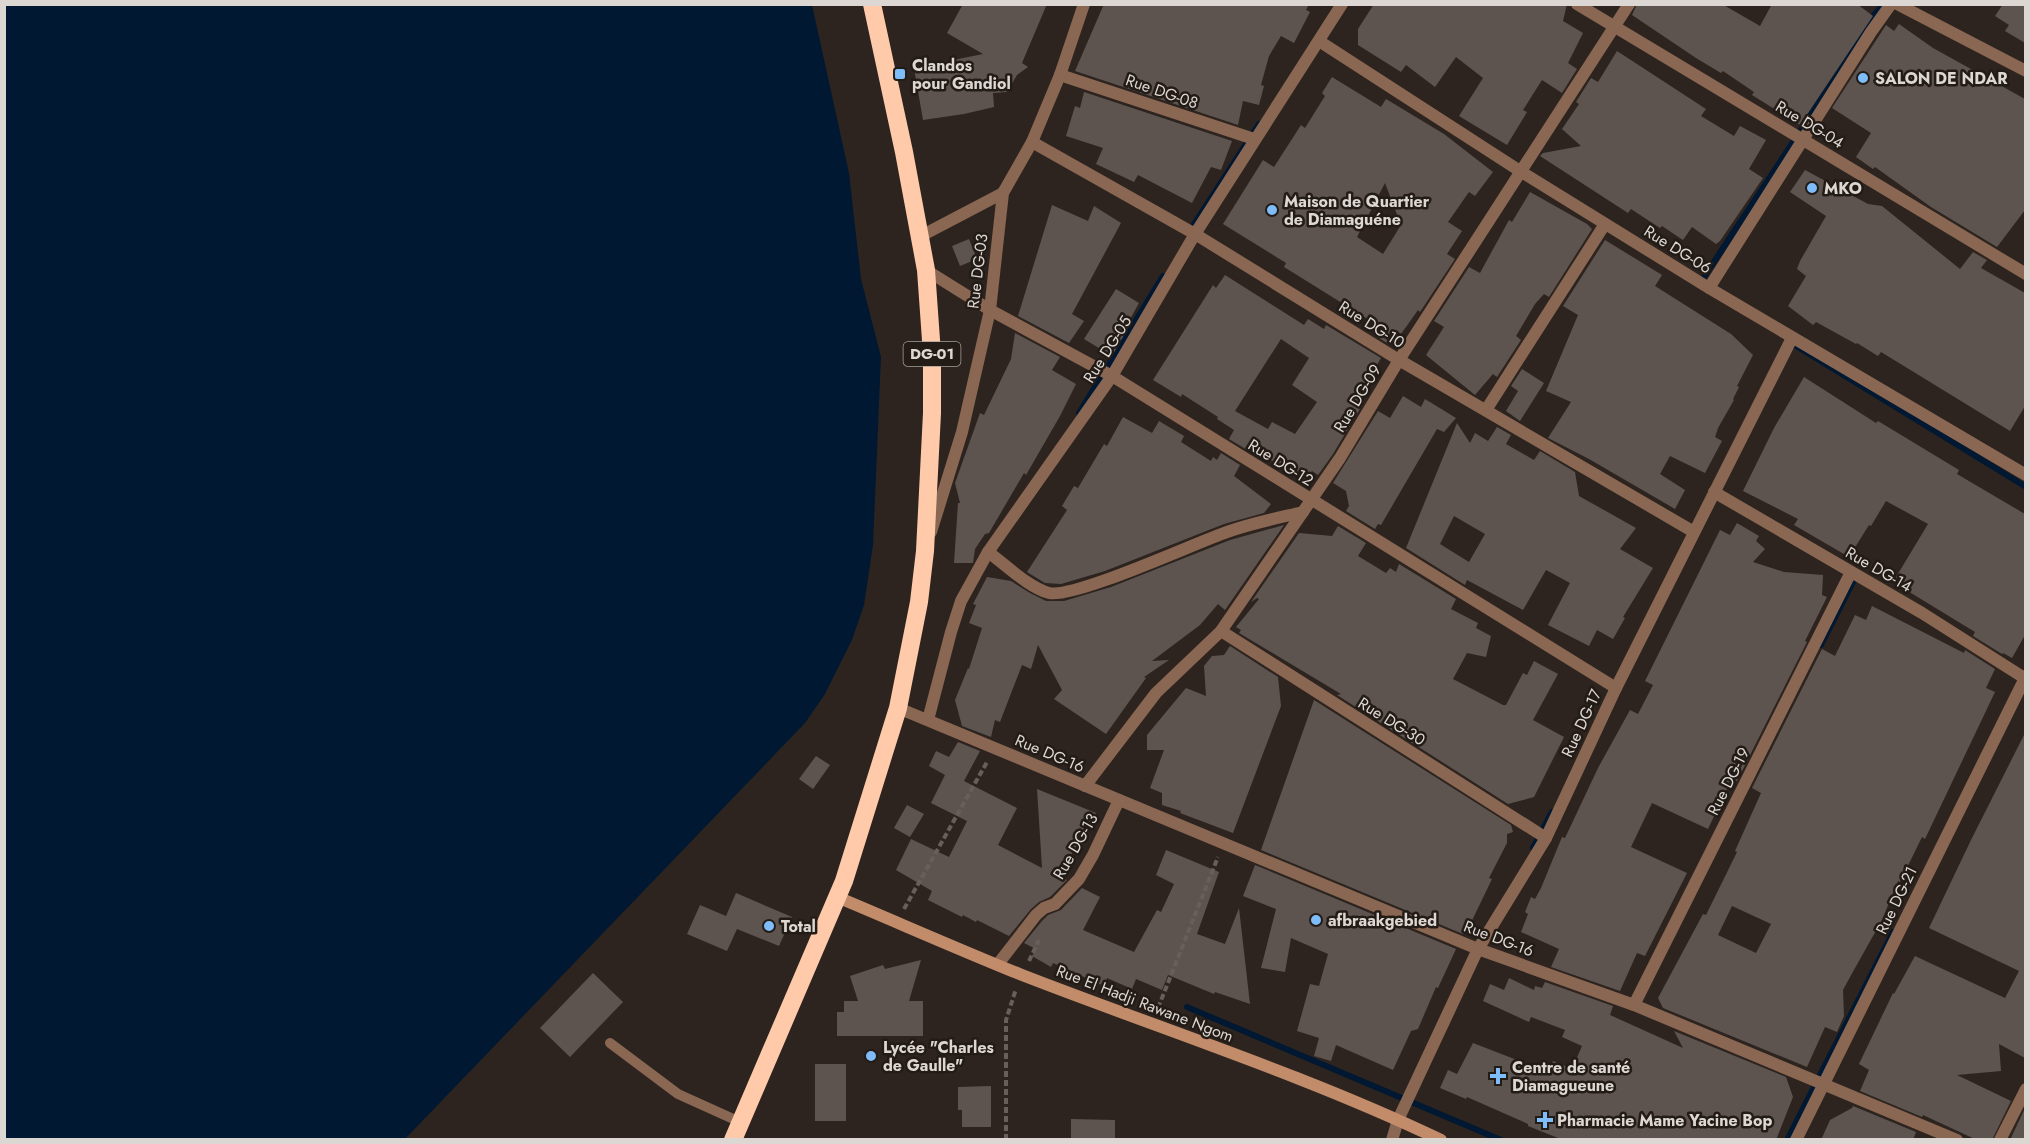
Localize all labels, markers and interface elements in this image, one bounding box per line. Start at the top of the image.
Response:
place label: Clandos pour Gandiol [912,54,1011,95]
marker: Clandos pour Gandiol [893,67,907,81]
place label: SALON DE NDAR [1875,67,2008,90]
street label: Rue DG-08 [1122,68,1201,115]
marker: SALON DE NDAR [1856,71,1870,85]
street label: Rue DG-04 [1771,95,1848,154]
place label: MKO [1824,177,1862,200]
marker: MKO [1805,181,1819,195]
place label: Maison de Quartier de Diamaguéne [1284,190,1430,231]
marker: Maison de Quartier de Diamaguéne [1265,203,1279,217]
street label: Rue DG-06 [1639,220,1716,279]
street label: Rue DG-03 [961,232,994,310]
street label: Rue DG-10 [1334,295,1409,354]
street label: Rue DG-05 [1078,311,1137,387]
road number: DG-01 [904,342,960,366]
street label: Rue DG-09 [1328,360,1387,437]
street label: Rue DG-12 [1244,433,1318,492]
street label: Rue DG-14 [1841,541,1916,598]
street label: Rue DG-17 [1556,685,1607,761]
street label: Rue DG-30 [1354,692,1430,751]
street label: Rue DG-16 [1011,729,1088,778]
street label: Rue DG-19 [1702,743,1755,819]
street label: Rue DG-13 [1047,809,1104,884]
street label: Rue DG-21 [1870,862,1923,938]
place label: afbraakgebied [1328,909,1437,932]
marker: afbraakgebied [1309,913,1323,927]
place label: Total [781,915,816,938]
street label: Rue DG-16 [1460,915,1537,962]
marker: Total [762,919,776,933]
street label: Rue El Hadji Rawane Ngom [1053,959,1237,1048]
place label: Lycée "Charles de Gaulle" [883,1036,994,1077]
marker: Lycée "Charles de Gaulle" [864,1049,878,1063]
place label: Centre de santé Diamagueune [1512,1056,1630,1097]
marker: Centre de santé Diamagueune [1489,1067,1507,1085]
place label: Pharmacie Mame Yacine Bop [1557,1109,1772,1132]
marker: Pharmacie Mame Yacine Bop [1538,1113,1552,1127]

